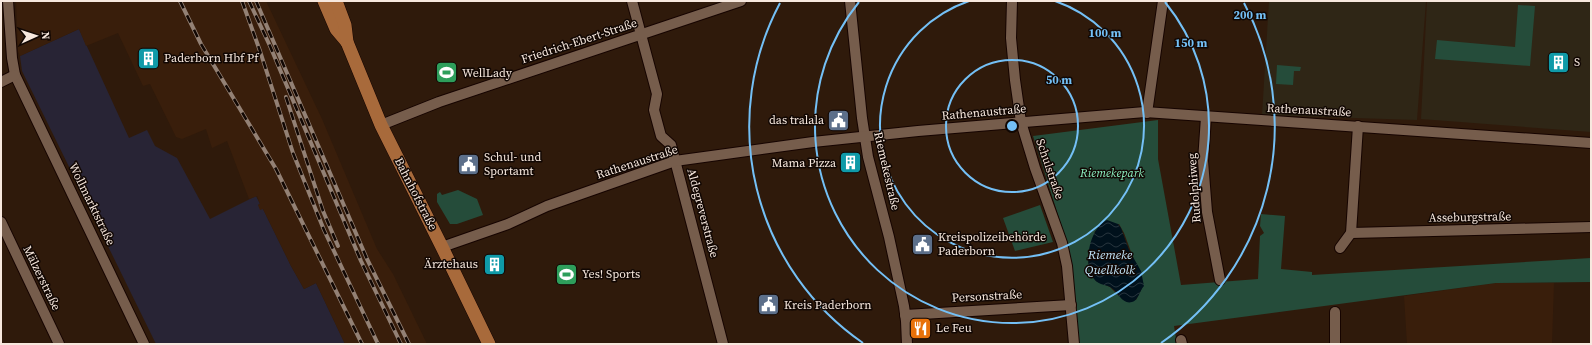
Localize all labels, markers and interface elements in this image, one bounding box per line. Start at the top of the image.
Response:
text: 200 m [1234,7,1267,23]
street label: Friedrich-Ebert-Straße [519,15,639,67]
north arrow [16,16,56,56]
text: 100 m [1089,25,1122,41]
text: N [38,31,53,40]
text: 150 m [1175,35,1208,51]
building icon: Paderborn Hbf Pf [136,45,162,71]
building icon: S [1545,49,1571,75]
place label: Paderborn Hbf Pf [164,50,260,66]
place label: S [1574,54,1580,70]
sports icon: WellLady [434,60,460,86]
place label: WellLady [462,65,513,81]
text: 50 m [1046,72,1072,88]
street label: Rathenaustraße [941,100,1027,124]
street label: Rathenaustraße [1266,100,1352,120]
public building icon: das tralala [826,107,852,133]
place label: das tralala [769,112,825,128]
centre of rings [1005,119,1019,133]
street label: Riemekestraße [870,130,904,212]
street label: Schulstraße [1032,137,1068,201]
street label: Rathenaustraße [594,141,680,183]
place label: Schul- und Sportamt [484,149,541,179]
building icon: Mama Pizza [838,150,864,176]
public building icon: Schul- und Sportamt [456,151,482,177]
street label: Rudolphiweg [1184,153,1204,223]
street label: Bahnhofstraße [391,155,441,233]
place label: Mama Pizza [772,155,837,171]
street label: Wollmarktstraße [65,160,119,248]
park label: Riemekepark [1079,165,1144,181]
street label: Aldegreverstraße [683,167,723,259]
street label: Asseburgstraße [1428,208,1512,226]
place label: Kreispolizeibehörde Paderborn [938,229,1046,259]
public building icon: Kreispolizeibehörde Paderborn [909,231,935,257]
street label: Mälzerstraße [19,243,65,313]
water label: Riemeke Quellkolk [1085,246,1136,278]
building icon: Ärztehaus [481,251,507,277]
place label: Ärztehaus [424,256,478,272]
sports icon: Yes! Sports [553,261,579,287]
place label: Yes! Sports [582,266,640,282]
street label: Personstraße [951,286,1023,306]
public building icon: Kreis Paderborn [755,292,781,318]
place label: Kreis Paderborn [784,297,872,313]
restaurant icon: Le Feu [907,315,933,341]
place label: Le Feu [936,320,972,336]

